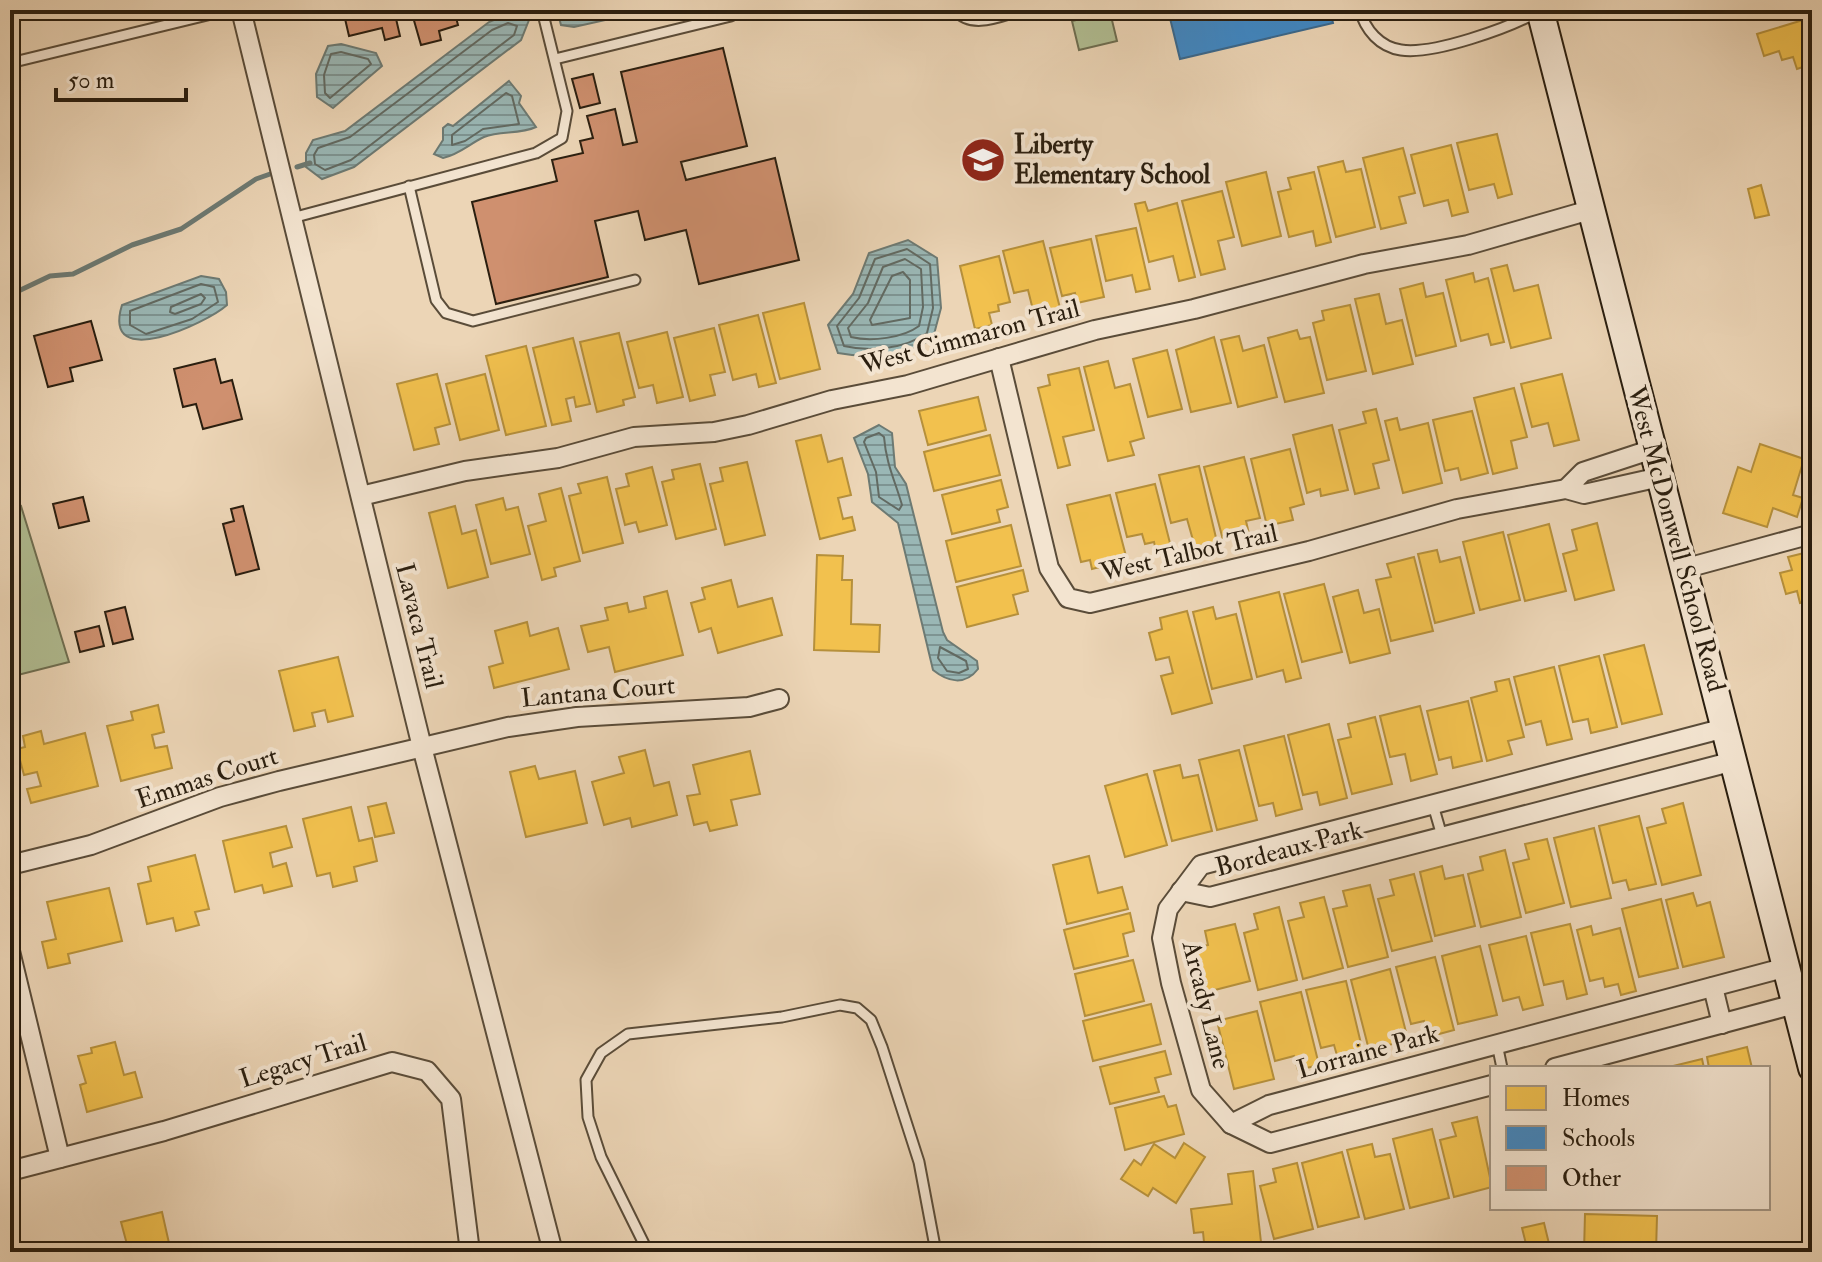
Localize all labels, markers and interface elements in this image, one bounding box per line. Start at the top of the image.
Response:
scale bar [56,52,186,102]
text: 50 m [68,65,115,96]
place label: Liberty Elementary School [1014,129,1211,192]
school or university icon: Liberty Elementary School [959,136,1007,184]
street label: West Cimmaron Trail [856,292,1084,382]
street label: West McDonwell School Road [1620,382,1732,696]
street label: West Talbot Trail [1096,517,1281,589]
street label: Lavaca Trail [388,560,450,692]
street label: Lantana Court [520,669,676,715]
street label: Emmas Court [132,740,282,816]
street label: Bordeaux Park [1212,814,1367,884]
street label: Arcady Lane [1174,937,1237,1072]
street label: Lorraine Park [1294,1018,1443,1086]
street label: Legacy Trail [236,1026,371,1095]
legend [1490,1066,1770,1210]
text: Homes [1562,1083,1630,1114]
text: Schools [1562,1123,1635,1154]
text: Other [1562,1163,1621,1194]

